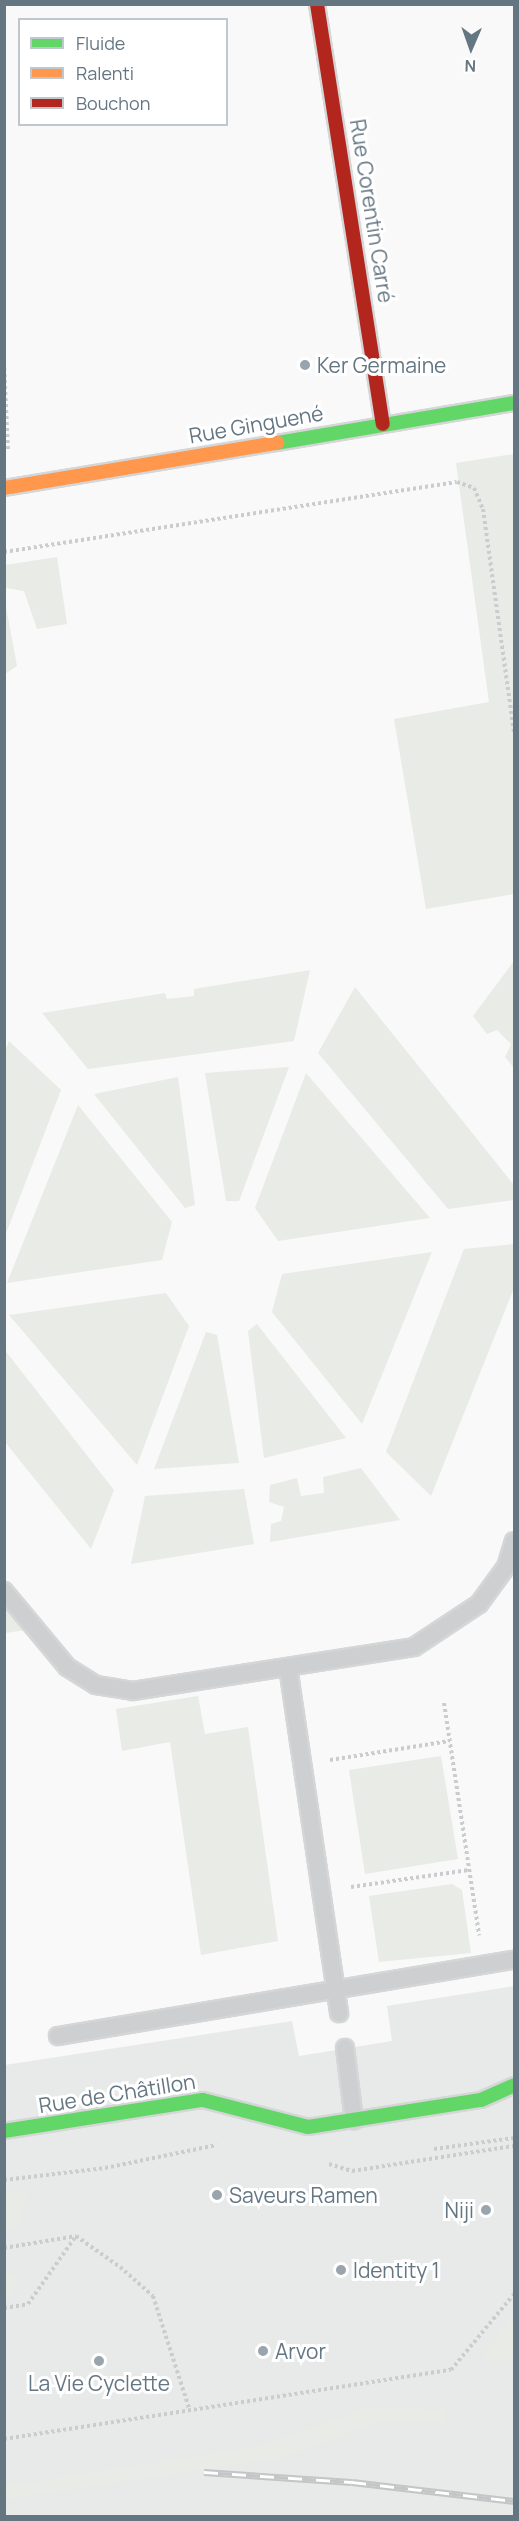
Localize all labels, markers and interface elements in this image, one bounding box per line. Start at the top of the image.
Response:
legend [18,18,228,126]
north arrow [441,18,501,78]
text: Fluide [76,31,125,55]
text: N [464,55,477,77]
text: Ralenti [76,61,134,85]
text: Bouchon [76,91,150,115]
street label: Rue Corentin Carré [345,117,399,305]
place label: Ker Germaine [317,352,446,378]
marker: Ker Germaine [298,358,312,372]
street label: Rue Ginguené [187,400,325,448]
street label: Rue de Châtillon [37,2068,197,2118]
place label: Saveurs Ramen [229,2182,378,2208]
marker: Saveurs Ramen [210,2188,224,2202]
place label: Niji [445,2197,474,2223]
marker: Niji [479,2203,493,2217]
place label: Identity 1 [353,2257,440,2283]
marker: Identity 1 [334,2263,348,2277]
place label: Arvor [275,2338,326,2364]
marker: Arvor [256,2344,270,2358]
marker: La Vie Cyclette [92,2354,106,2368]
place label: La Vie Cyclette [28,2370,170,2396]

